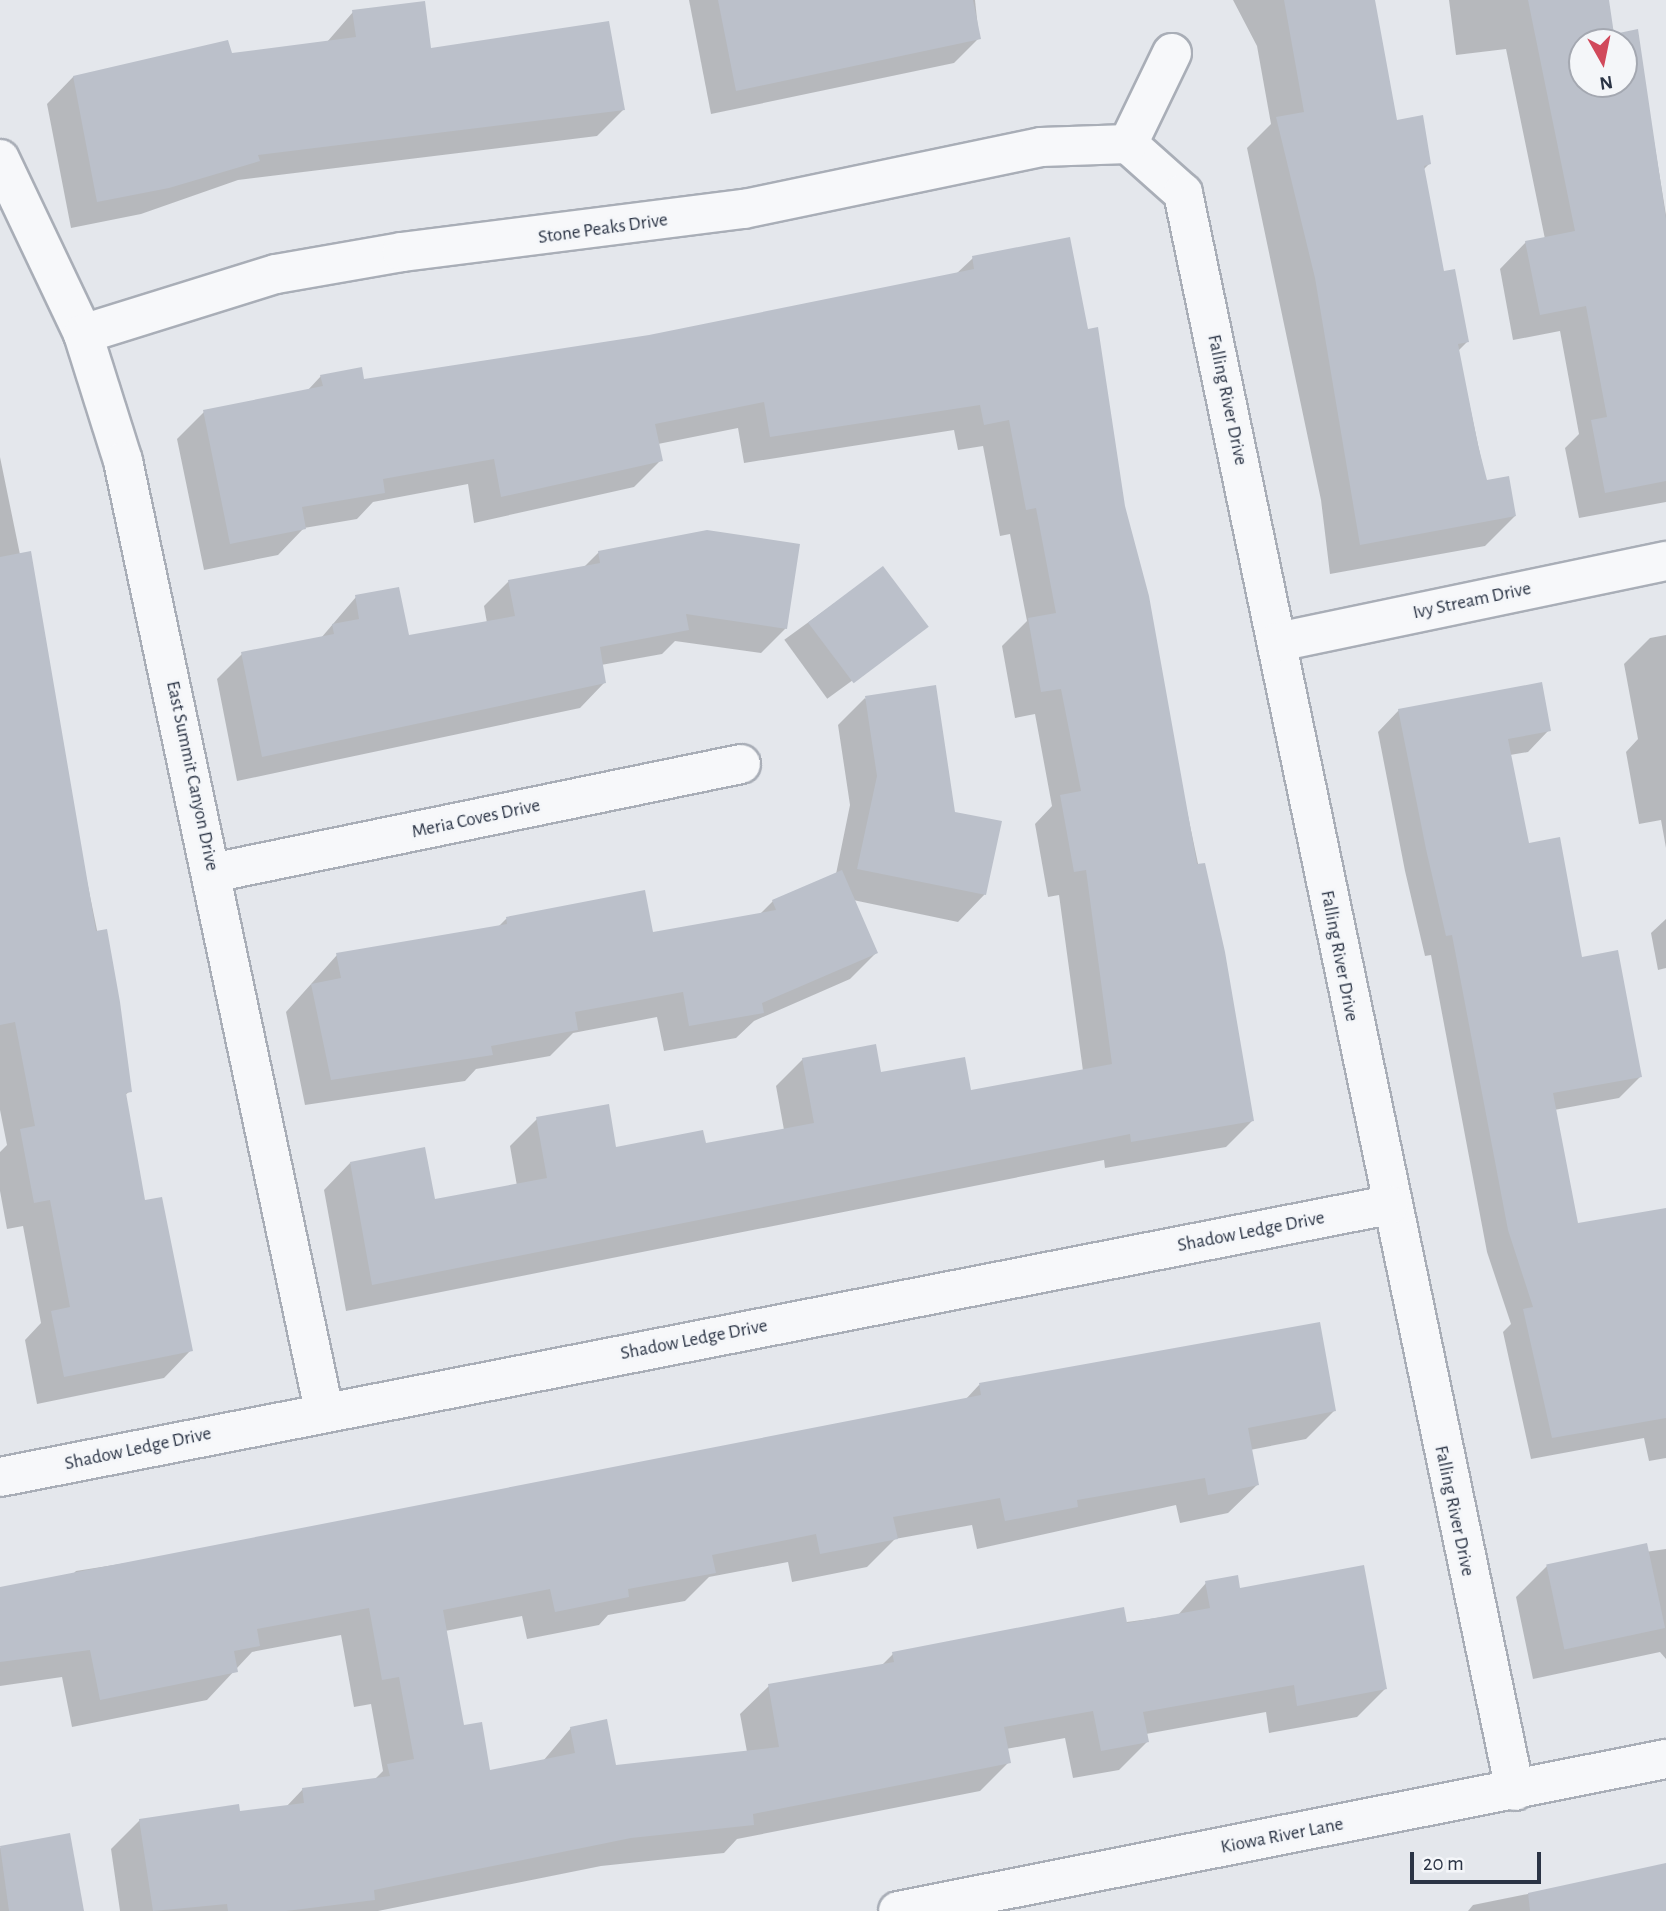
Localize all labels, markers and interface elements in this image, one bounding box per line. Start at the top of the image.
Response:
north arrow [1568,28,1638,98]
text: N [1598,72,1614,93]
street label: Stone Peaks Drive [537,209,669,249]
street label: Falling River Drive [1202,333,1252,467]
street label: Ivy Stream Drive [1411,577,1533,625]
street label: East Summit Canyon Drive [161,679,223,873]
street label: Meria Coves Drive [410,794,542,844]
street label: Falling River Drive [1315,888,1363,1024]
street label: Shadow Ledge Drive [1176,1207,1326,1257]
street label: Shadow Ledge Drive [619,1315,769,1365]
street label: Shadow Ledge Drive [63,1422,213,1476]
street label: Falling River Drive [1429,1444,1479,1578]
street label: Kiowa River Lane [1219,1813,1345,1859]
scale bar [1414,1838,1545,1882]
text: 20 m [1423,1853,1464,1874]

